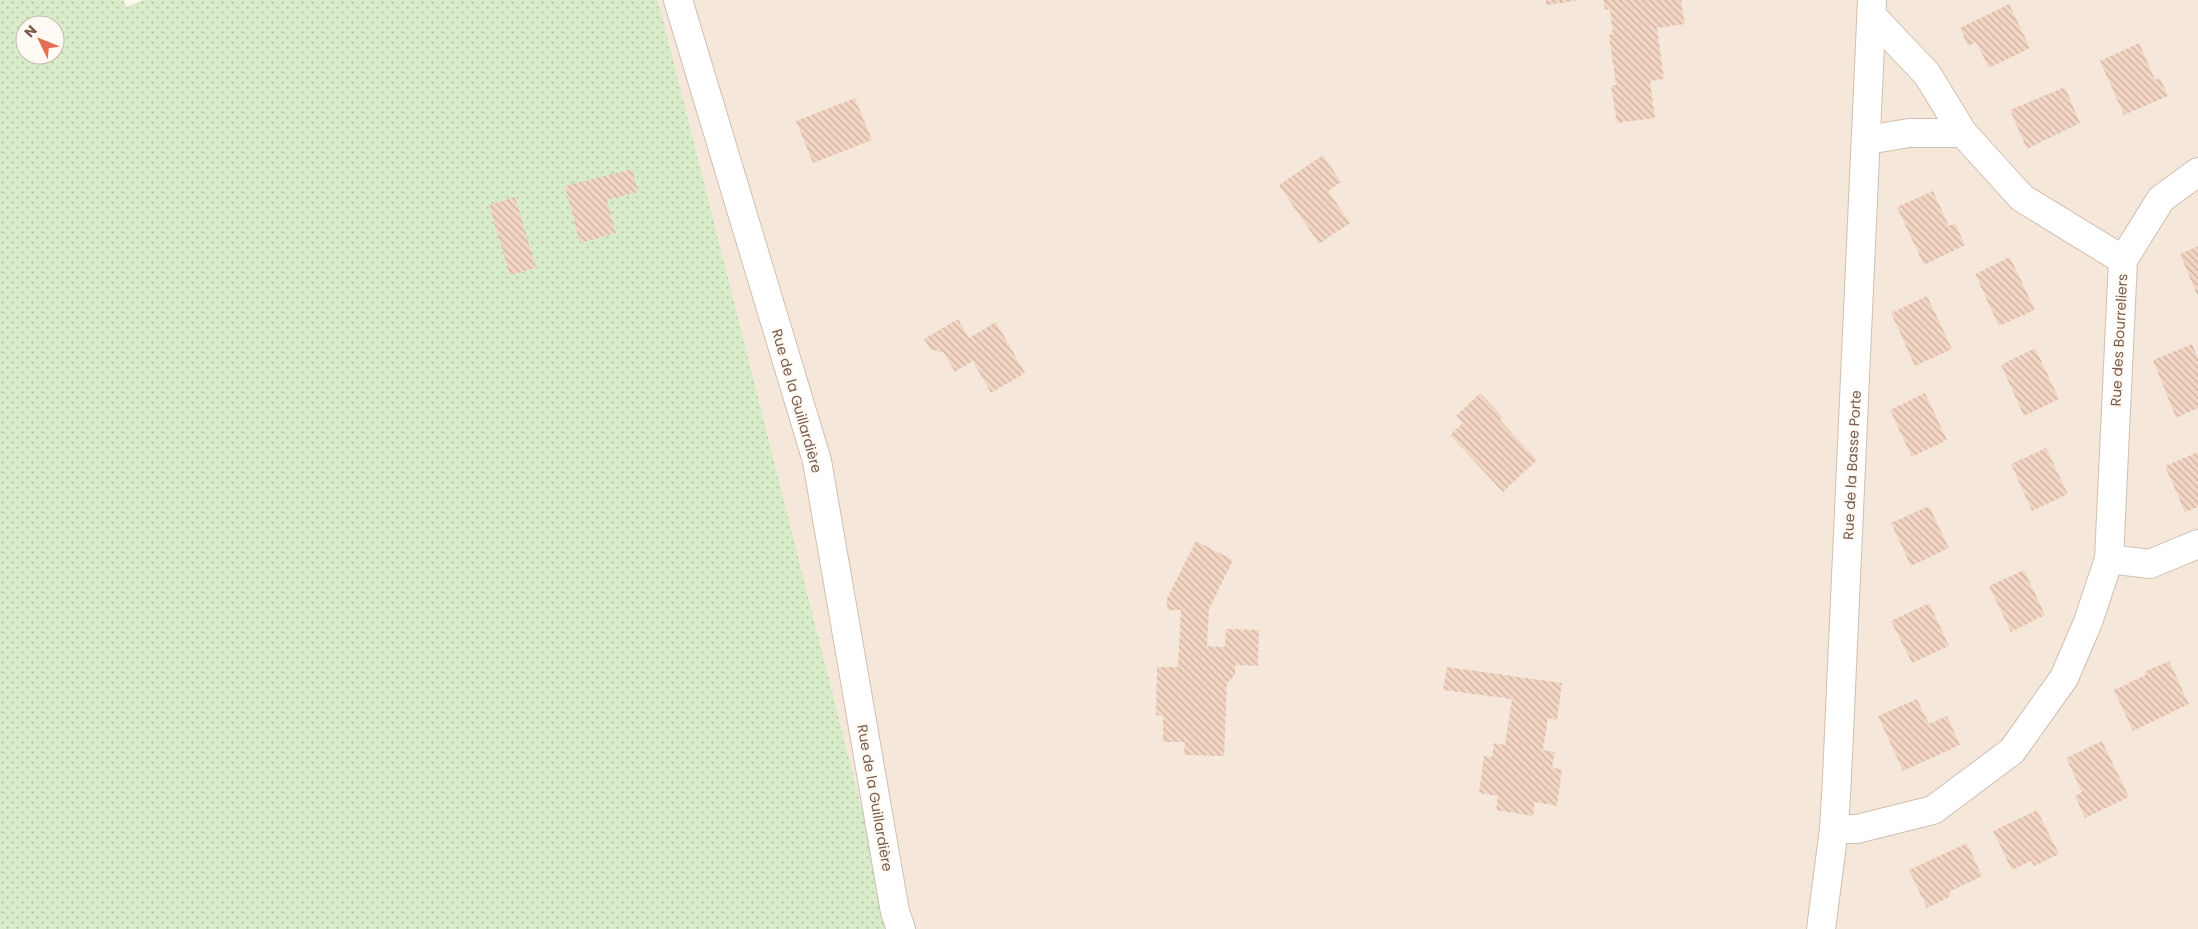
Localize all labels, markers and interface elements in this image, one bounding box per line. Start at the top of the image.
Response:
north arrow [15,15,65,65]
text: N [20,20,41,42]
street label: Rue des Bourreliers [2106,273,2132,407]
street label: Rue de la Guillardière [767,327,827,476]
street label: Rue de la Basse Porte [1838,389,1866,540]
street label: Rue de la Guillardière [852,723,898,873]

